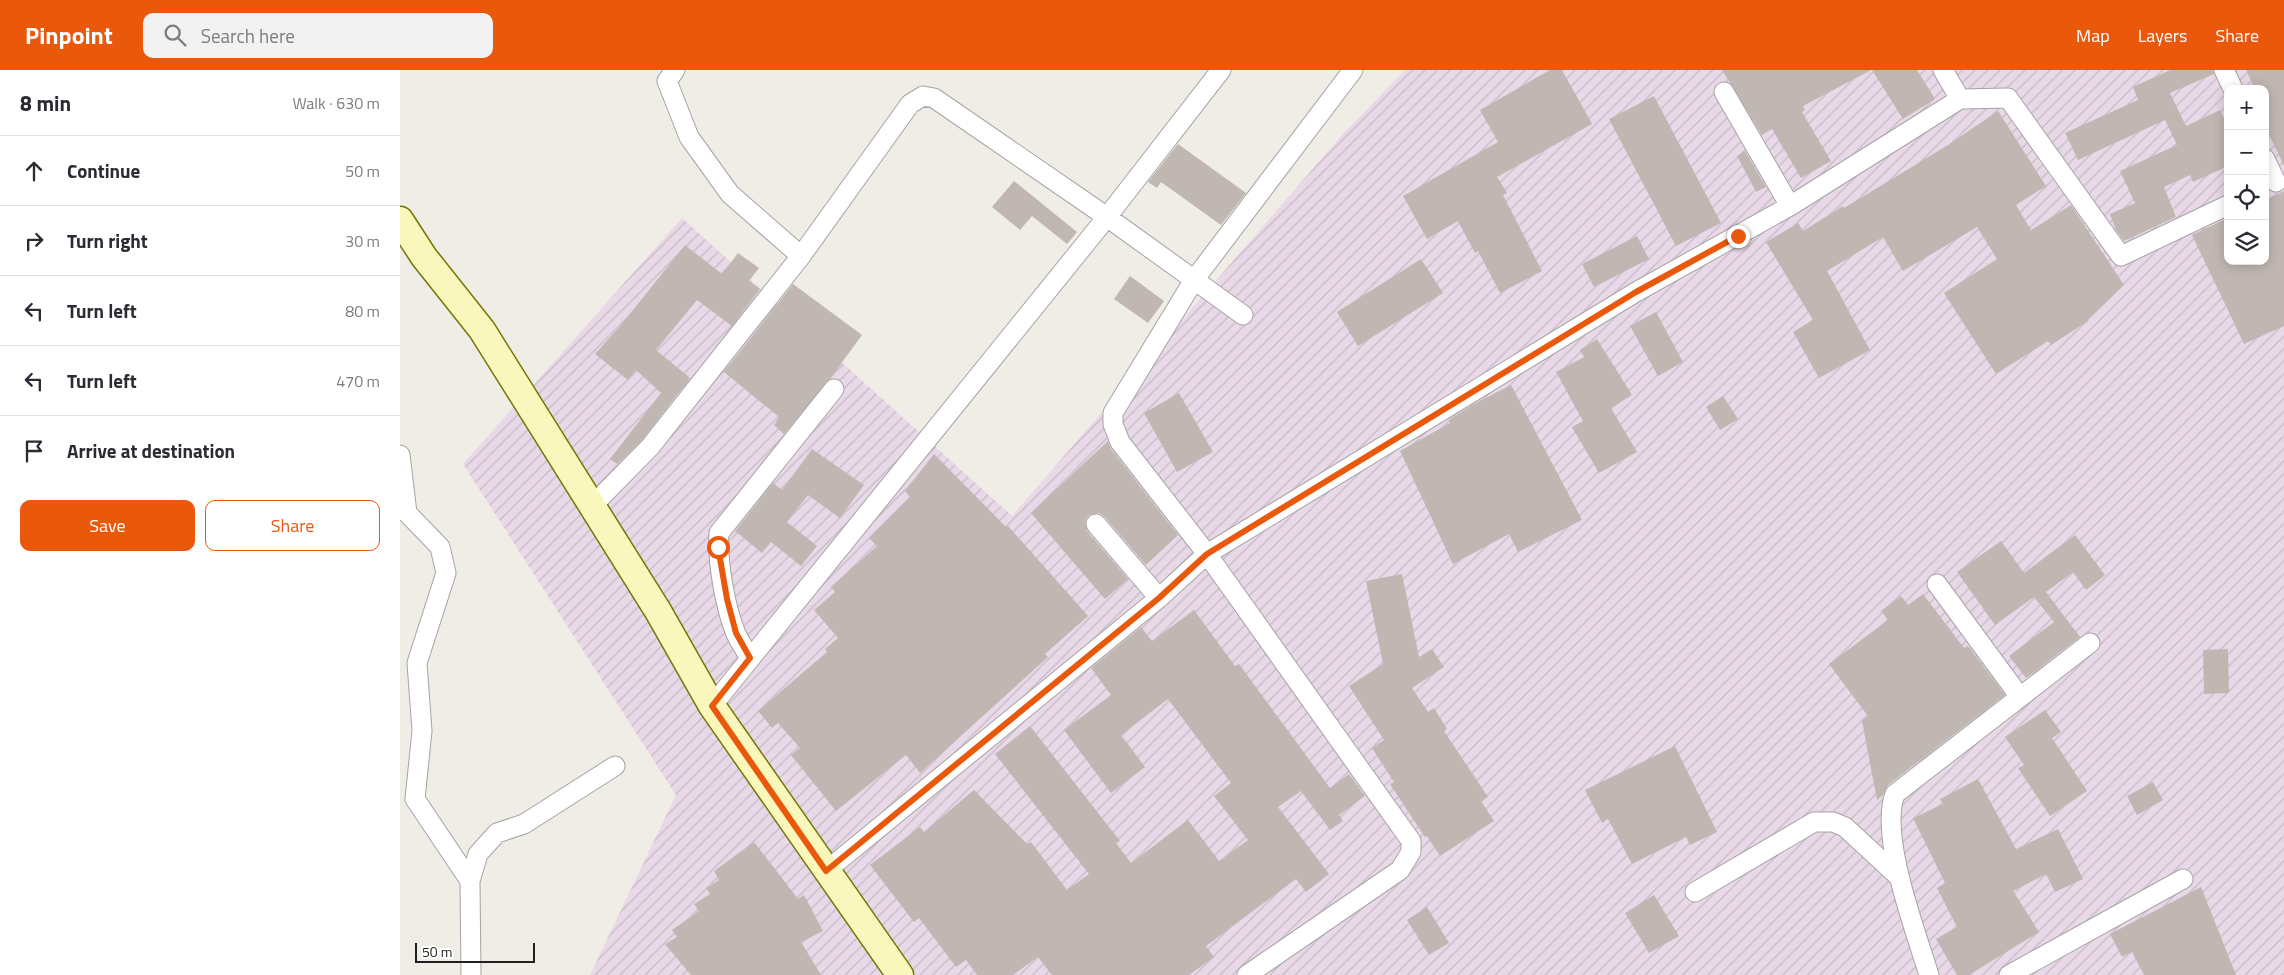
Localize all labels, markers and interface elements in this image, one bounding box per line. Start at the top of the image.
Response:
search box [143,13,493,58]
text: Pinpoint [25,17,113,53]
icon: search [161,21,189,49]
text: Search here [201,21,295,50]
text: Map [2076,22,2110,49]
text: Layers [2138,22,2187,49]
text: Share [2215,22,2259,49]
map controls [2224,85,2269,265]
button: + [2224,85,2269,130]
text: 8 min [20,87,71,119]
text: Walk · 630 m [292,91,380,115]
button: − [2224,130,2269,175]
text: Continue [67,156,140,185]
icon: ahead [20,157,48,185]
text: 50 m [345,159,380,183]
button: locate [2224,175,2269,220]
button: layers [2224,220,2269,265]
route end [1727,225,1750,248]
text: Turn right [67,226,148,255]
icon: right [20,227,48,255]
text: 30 m [345,229,380,253]
text: Turn left [67,296,137,325]
icon: left [20,297,48,325]
text: 80 m [345,299,380,323]
text: Turn left [67,366,137,395]
icon: left [20,367,48,395]
text: 470 m [336,369,380,393]
text: Arrive at destination [67,436,235,465]
icon: arrive [20,437,48,465]
button: Save [20,500,195,551]
button: Share [205,500,380,551]
route start [707,536,730,559]
scale bar [415,940,535,963]
text: 50 m [422,941,452,962]

